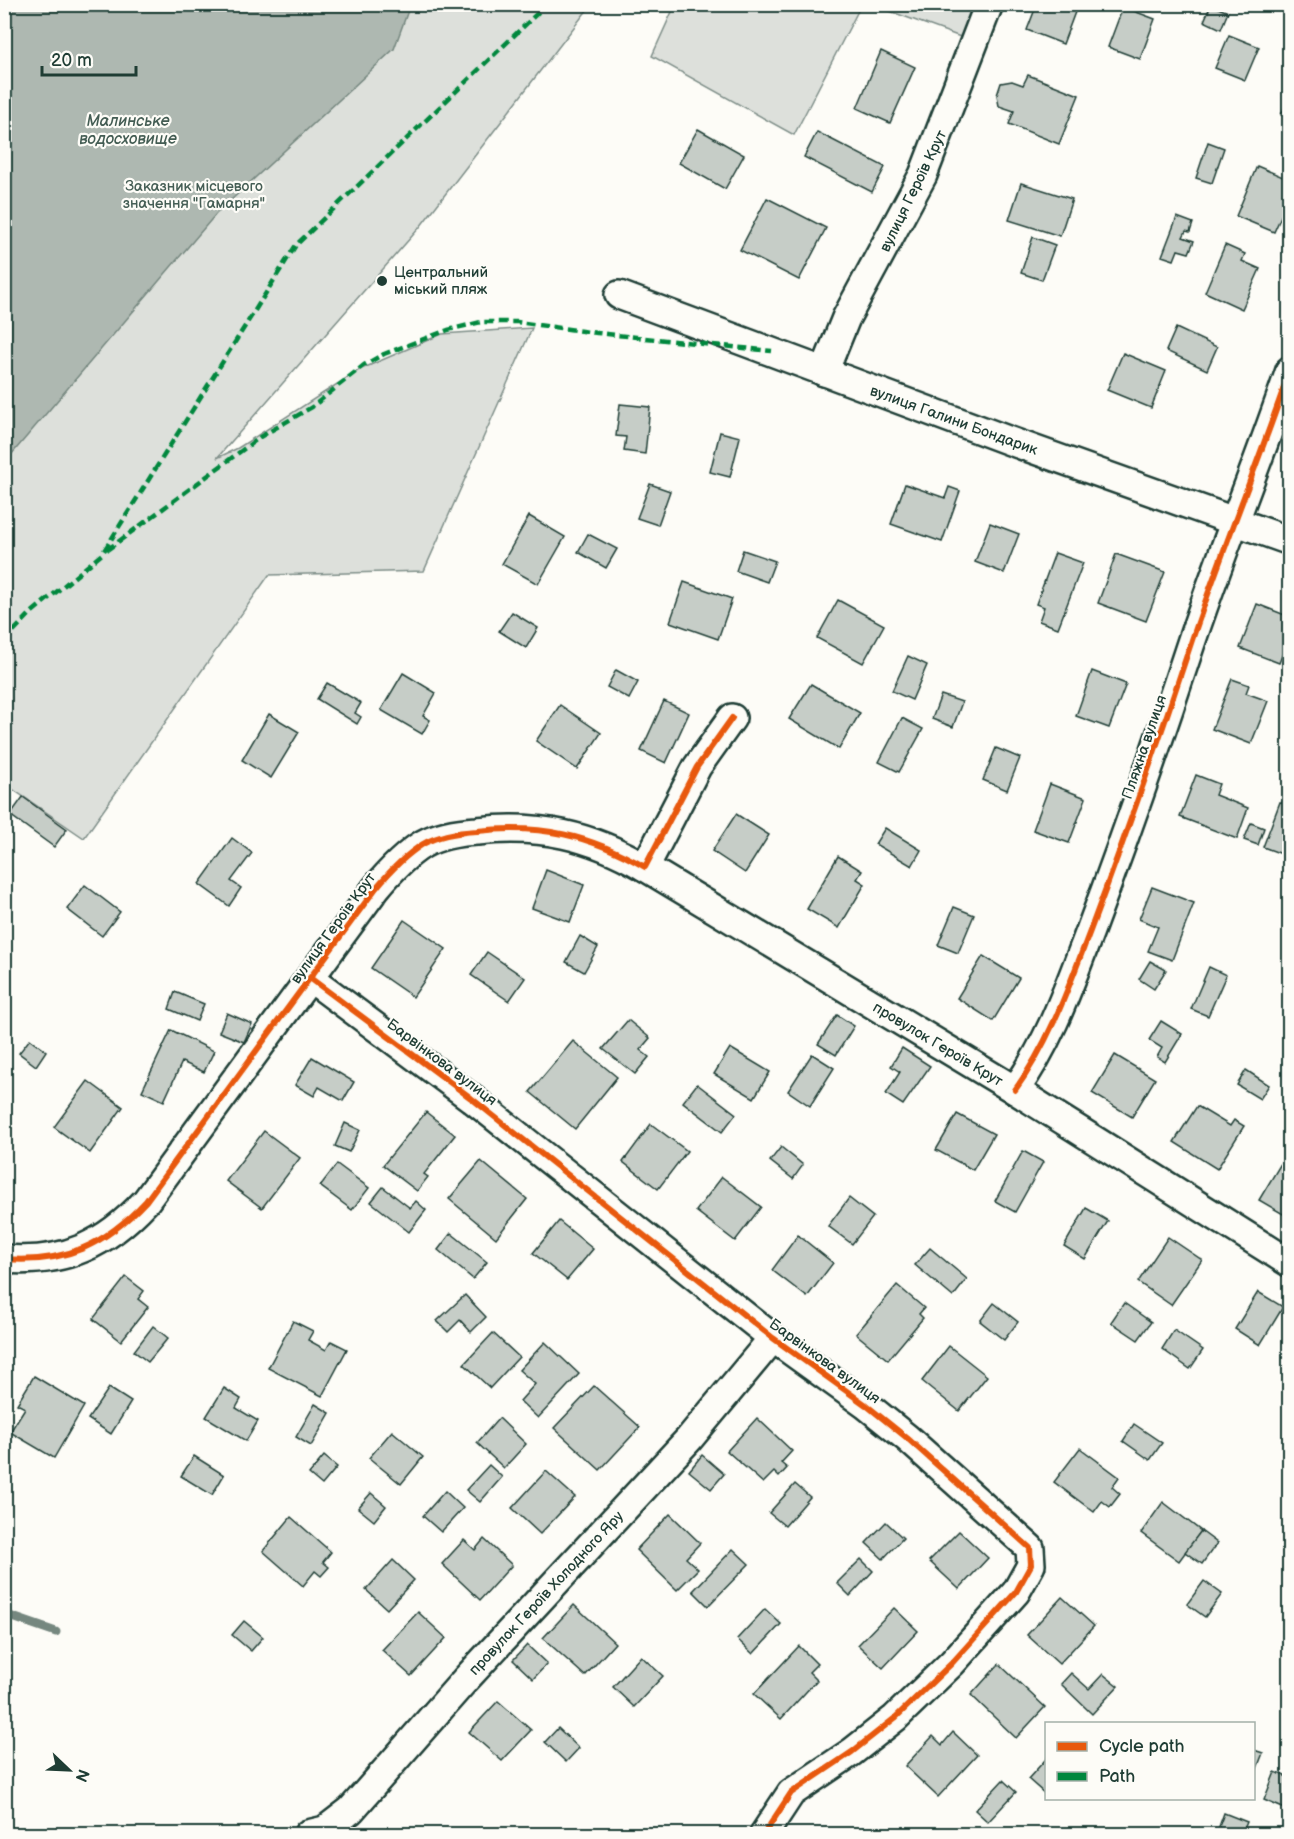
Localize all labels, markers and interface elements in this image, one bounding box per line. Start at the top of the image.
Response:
scale bar [42,39,136,77]
text: 20 m [51,50,92,71]
water label: Малинське водосховище [79,112,177,149]
street label: вулиця Героїв Крут [876,127,951,255]
park label: Заказник місцевого значення "Гамарня" [123,177,265,213]
place label: Центральний міський пляж [394,263,488,299]
marker: Центральний міський пляж [375,274,389,288]
street label: вулиця Галини Бондарик [867,381,1040,460]
street label: Пляжна вулиця [1118,693,1171,802]
street label: вулиця Героїв Крут [287,869,380,988]
street label: провулок Героїв Крут [869,998,1006,1091]
street label: Барвінкова вулиця [383,1015,500,1110]
street label: Барвінкова вулиця [765,1315,884,1408]
street label: провулок Героїв Холодного Яру [465,1507,628,1679]
legend [1045,1722,1255,1800]
text: Cycle path [1099,1736,1185,1757]
north arrow [39,1740,99,1800]
text: N [70,1766,93,1785]
text: Path [1099,1766,1135,1787]

